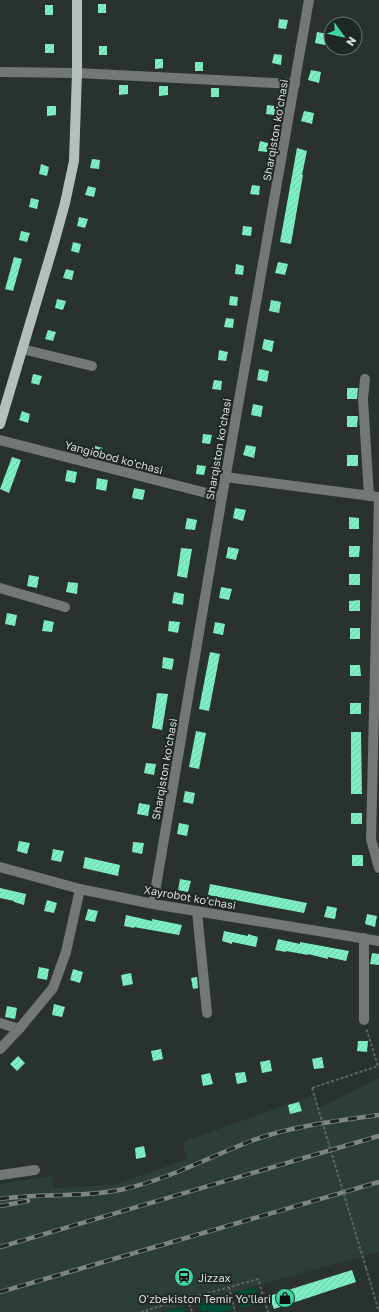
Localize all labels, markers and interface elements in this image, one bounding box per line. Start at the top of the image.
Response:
north arrow [323,16,363,56]
text: N [344,35,360,49]
street label: Sharqiston ko'chasi [260,78,290,182]
street label: Sharqiston ko'chasi [203,397,233,501]
street label: Yangiobod ko'chasi [64,438,164,476]
street label: Sharqiston ko'chasi [149,717,179,821]
street label: Xayrobot ko'chasi [143,883,237,911]
station icon: Jizzax [173,1266,195,1288]
place label: Jizzax [198,1271,231,1284]
shop icon: O'zbekiston Temir Yo'llari [274,1287,296,1309]
place label: O'zbekiston Temir Yo'llari [138,1292,271,1305]

